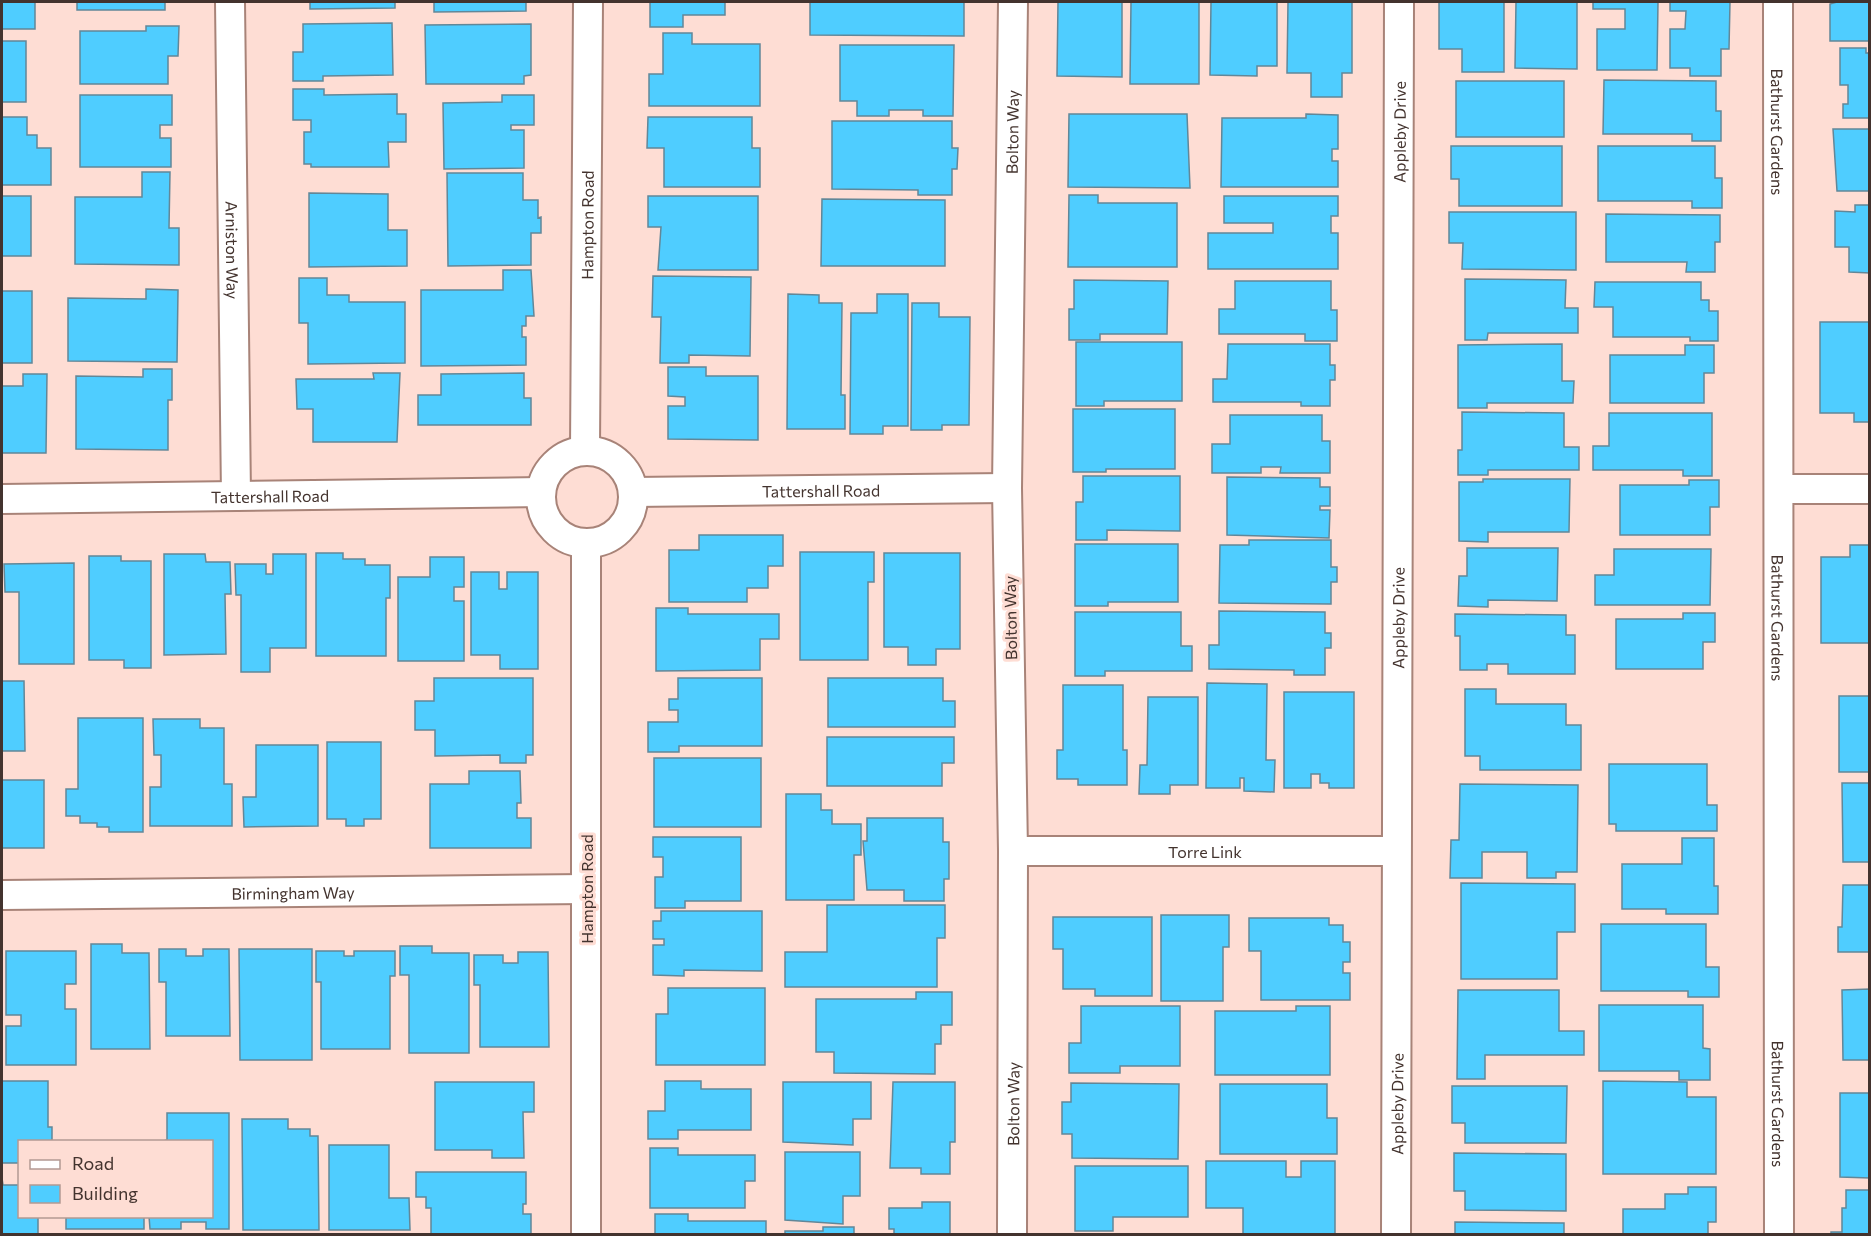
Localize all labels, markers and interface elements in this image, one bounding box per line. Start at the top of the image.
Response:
street label: Bathurst Gardens [1769,69,1788,195]
street label: Appleby Drive [1389,81,1408,183]
street label: Bolton Way [1001,90,1021,174]
street label: Hampton Road [577,170,596,280]
street label: Arniston Way [223,201,243,299]
street label: Tattershall Road [762,480,880,500]
street label: Tattershall Road [211,485,329,506]
street label: Bathurst Gardens [1769,555,1788,681]
street label: Appleby Drive [1388,567,1407,669]
street label: Bolton Way [1000,576,1020,660]
street label: Hampton Road [577,834,596,944]
street label: Torre Link [1168,842,1242,861]
street label: Birmingham Way [231,882,355,902]
street label: Bathurst Gardens [1769,1041,1788,1167]
street label: Appleby Drive [1387,1053,1406,1155]
street label: Bolton Way [1003,1062,1022,1146]
legend [18,1140,213,1218]
text: Road [72,1152,114,1174]
text: Building [72,1182,138,1204]

